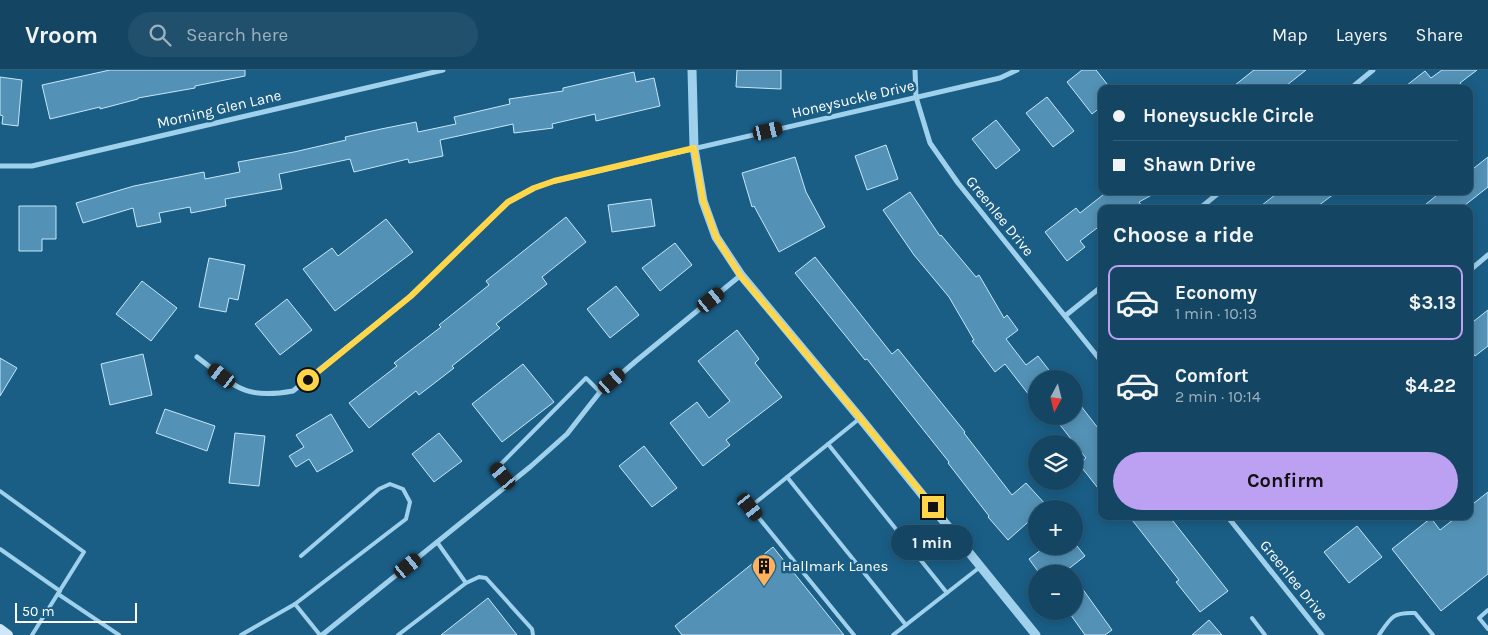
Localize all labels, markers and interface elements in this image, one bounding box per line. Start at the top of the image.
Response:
search box [128,12,478,57]
text: Vroom [25,21,98,49]
icon: search [146,21,174,49]
text: Search here [186,24,288,46]
text: Map [1272,24,1308,46]
text: Layers [1336,24,1388,46]
text: Share [1416,24,1463,46]
street label: Honeysuckle Drive [790,76,916,122]
street label: Morning Glen Lane [155,86,283,132]
text: Honeysuckle Circle [1143,105,1314,127]
car [751,120,784,142]
text: Shawn Drive [1143,154,1256,176]
street label: Greenlee Drive [962,172,1038,260]
text: Choose a ride [1113,222,1254,248]
icon: car [1115,280,1160,325]
text: Economy [1175,282,1257,304]
car [694,285,727,315]
text: $3.13 [1408,292,1456,314]
text: 1 min · 10:13 [1175,304,1257,323]
car [205,361,238,391]
icon: car [1115,363,1160,408]
car [595,365,628,397]
text: Comfort [1175,365,1249,387]
route start [297,369,319,391]
north arrow [1028,370,1082,425]
map controls [1028,370,1083,620]
text: $4.22 [1405,375,1456,397]
text: 2 min · 10:14 [1175,387,1261,406]
button: layers [1028,435,1083,490]
button: Confirm [1113,452,1458,510]
car [487,460,518,492]
car [734,491,765,523]
route end [922,496,944,518]
button: + [1028,500,1083,555]
callout: 1 min [892,524,974,560]
text: 1 min [912,533,952,552]
street label: Greenlee Drive [1256,536,1332,624]
car [391,551,424,581]
building icon: Hallmark Lanes [751,553,777,587]
place label: Hallmark Lanes [782,557,888,575]
button: − [1028,565,1083,620]
scale bar [15,600,138,623]
text: 50 m [22,603,55,620]

